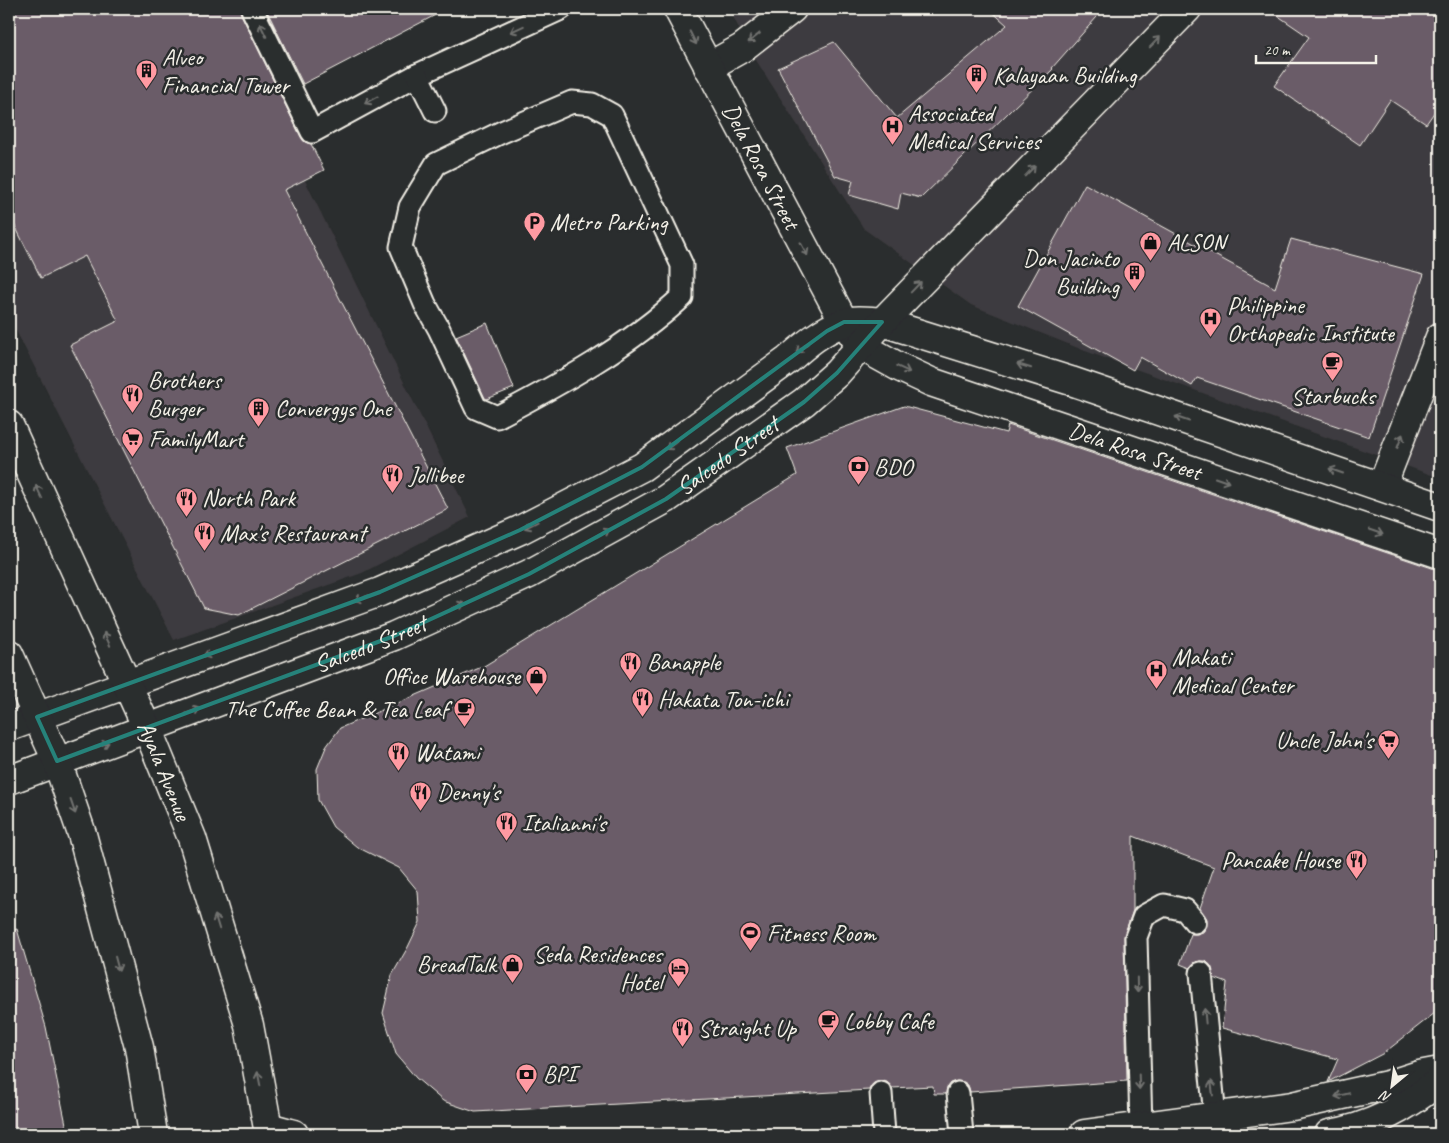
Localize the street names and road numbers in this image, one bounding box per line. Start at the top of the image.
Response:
street label: Dela Rosa Street [716,98,808,236]
street label: Salcedo Street [671,408,787,502]
street label: Dela Rosa Street [1065,415,1207,488]
street label: Salcedo Street [310,607,434,680]
street label: Ayala Avenue [131,716,199,827]

